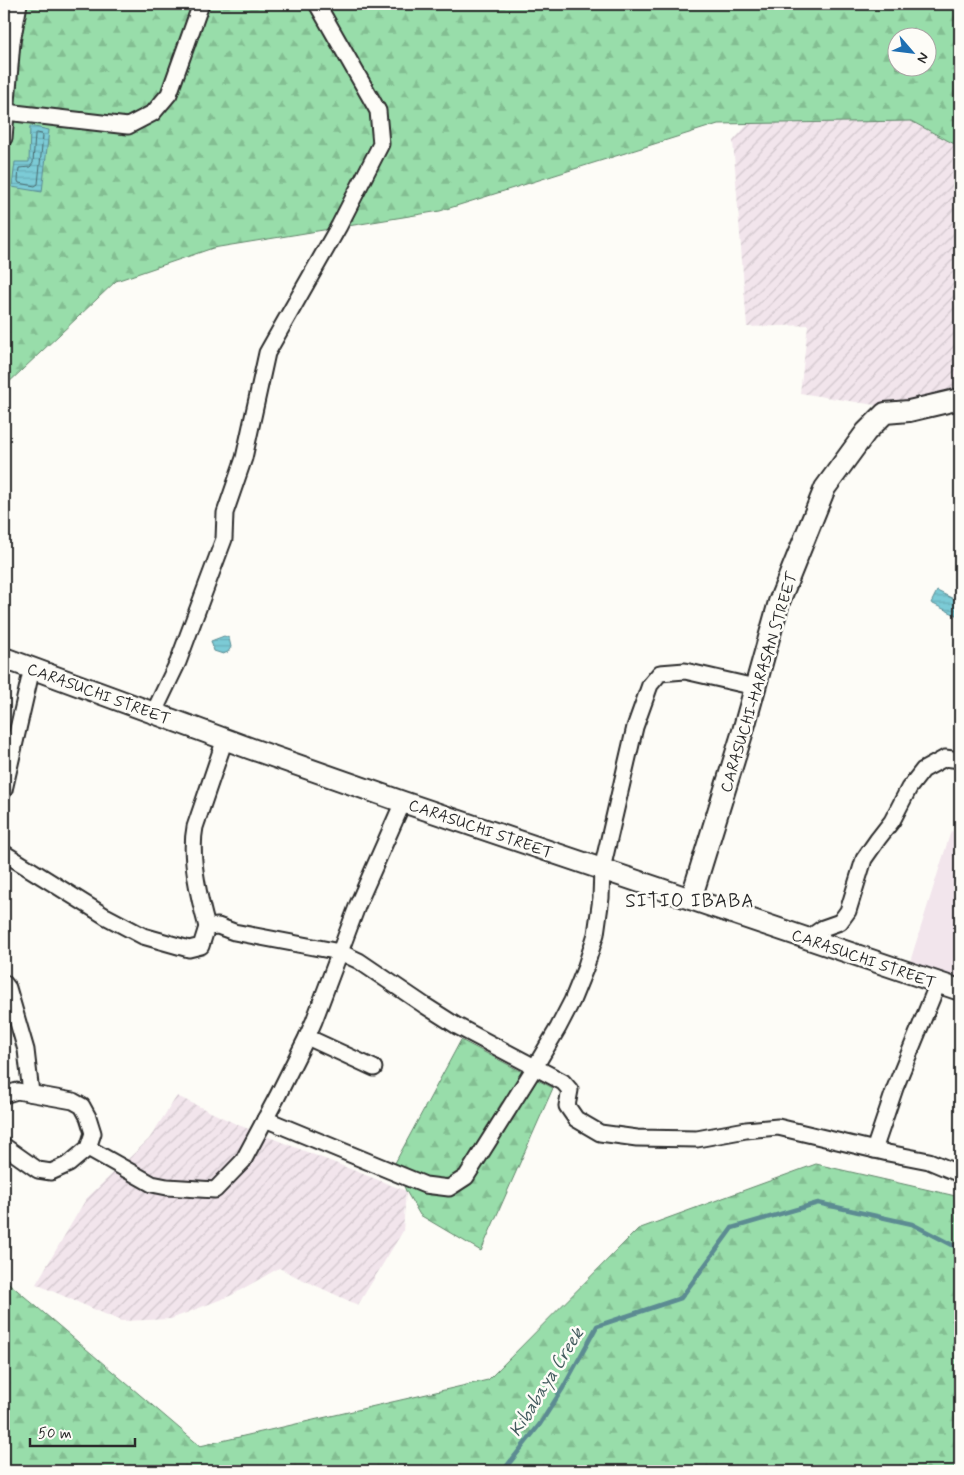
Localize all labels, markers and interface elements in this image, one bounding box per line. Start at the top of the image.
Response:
north arrow [886,28,936,78]
text: N [912,49,933,66]
street label: CARASUCHI-HARASAN STREET [716,569,803,795]
street label: CARASUCHI STREET [24,659,173,730]
street label: CARASUCHI STREET [406,795,555,864]
district label: SITIO IBABA [625,889,755,914]
street label: CARASUCHI STREET [789,925,938,994]
water label: Kibabaya Creek [504,1323,590,1441]
scale bar [30,1415,135,1447]
text: 50 m [38,1424,72,1444]

